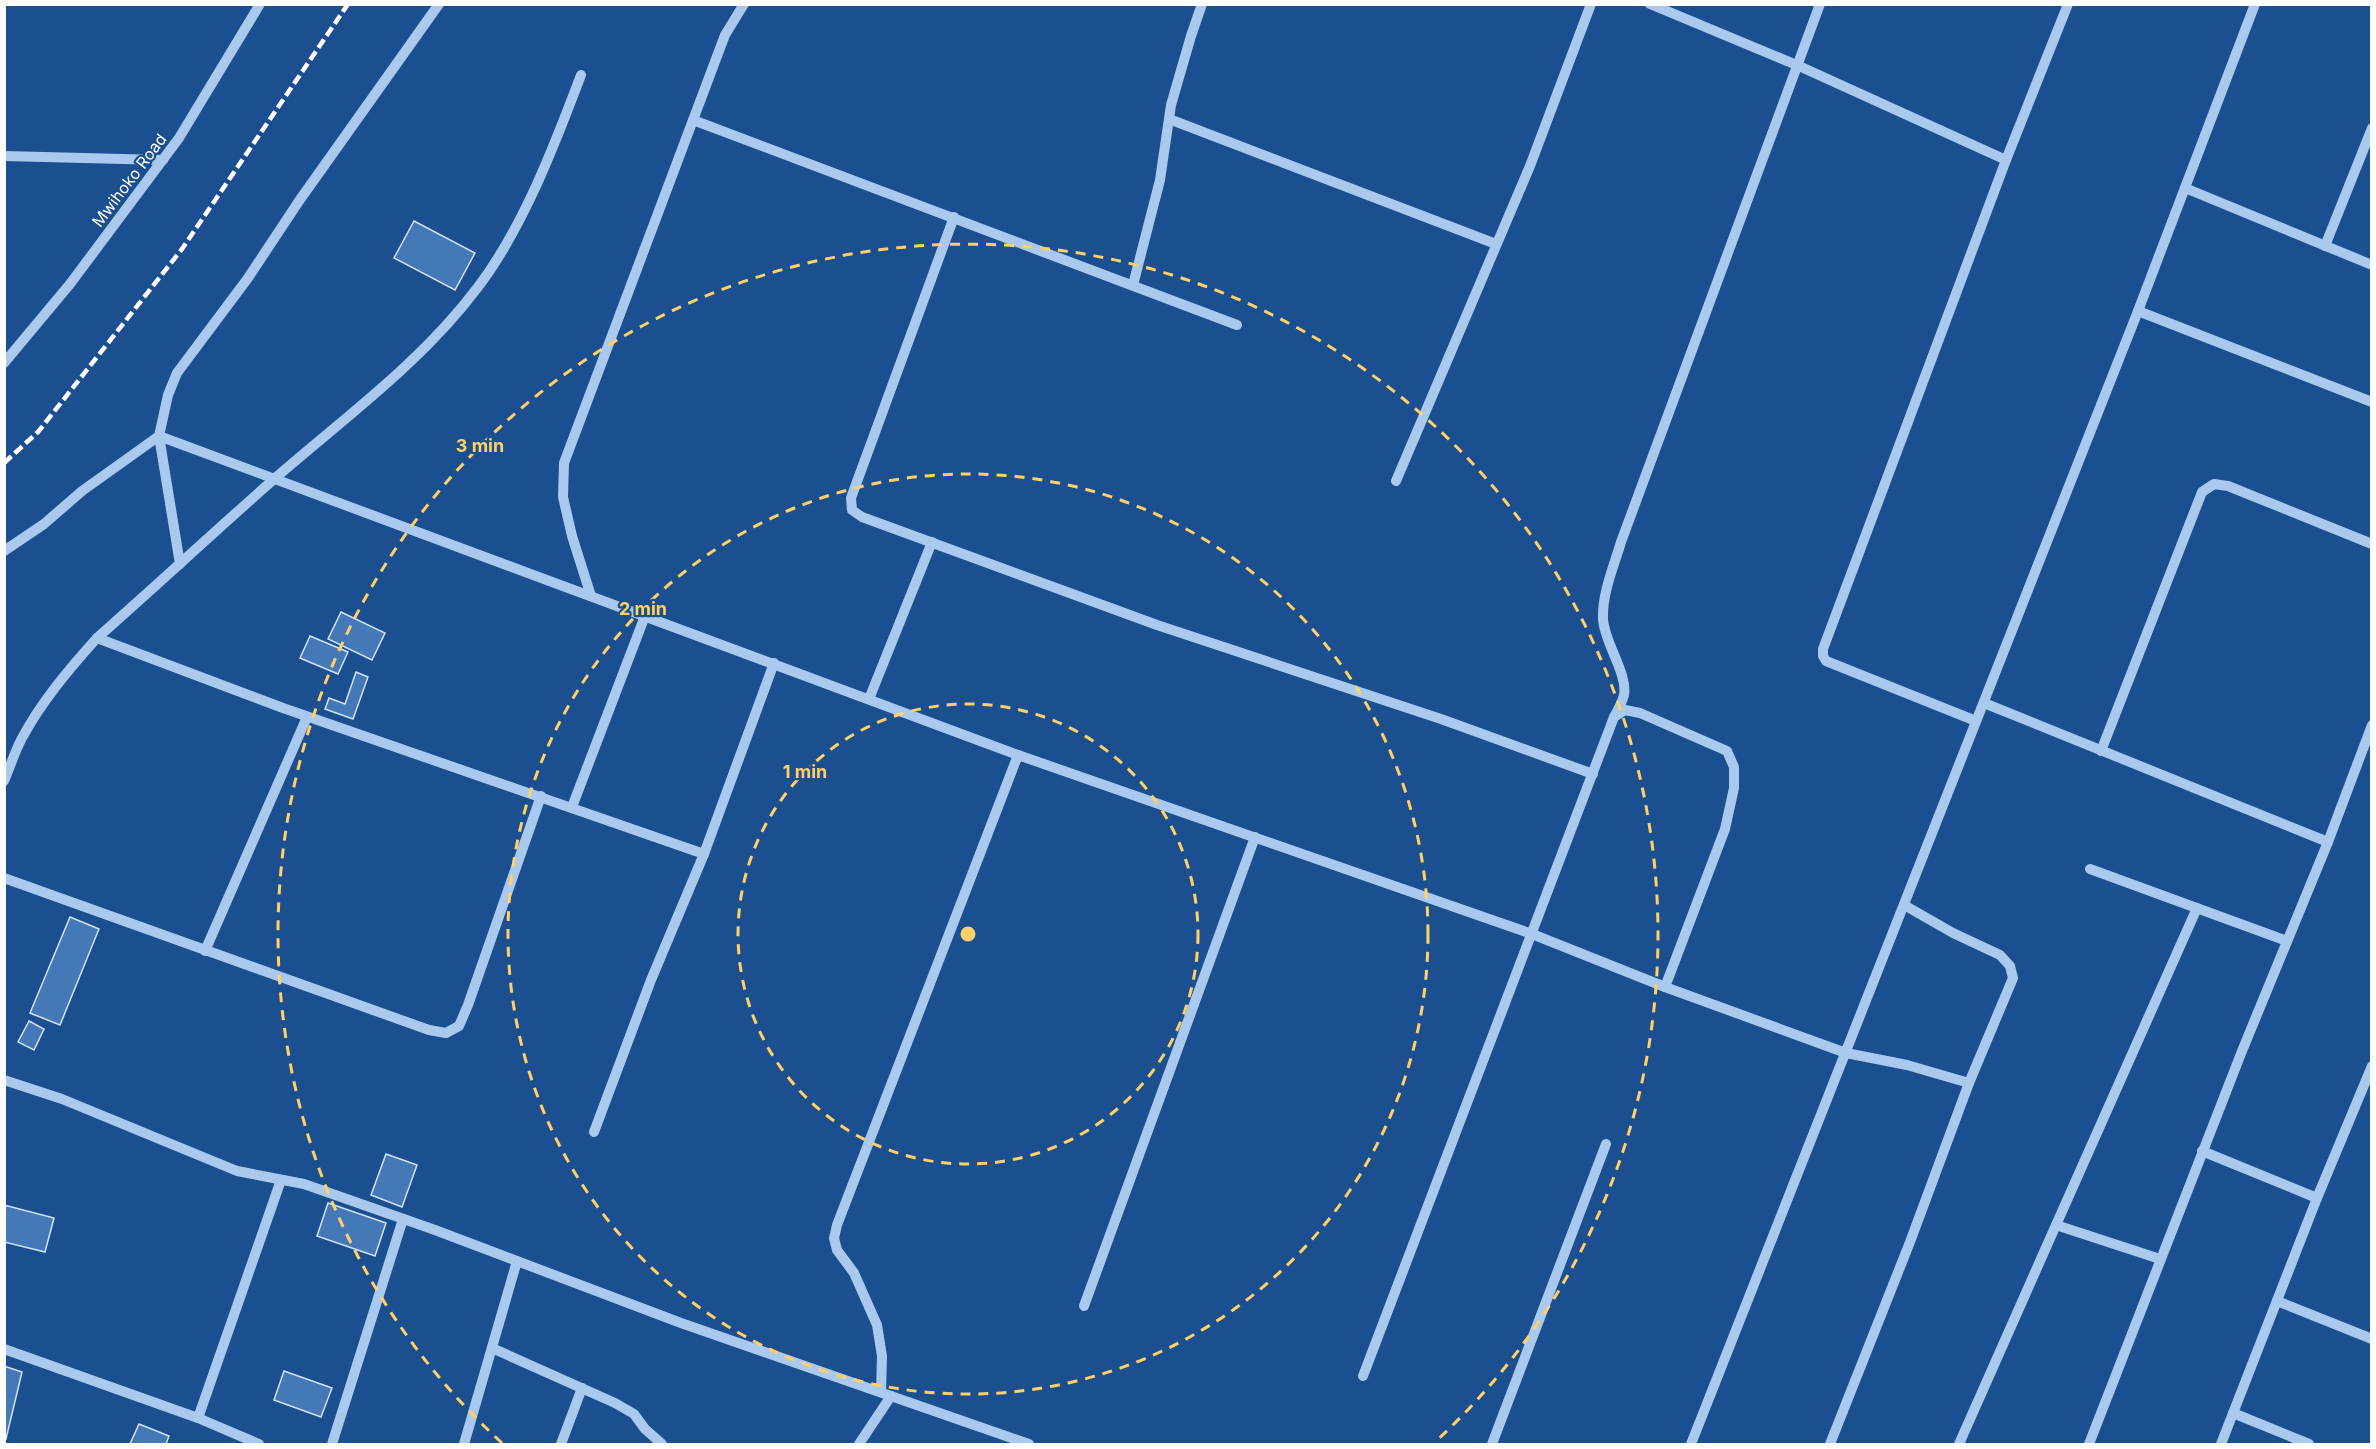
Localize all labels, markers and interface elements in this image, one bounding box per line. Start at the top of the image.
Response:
street label: Mwihoko Road [87,129,171,231]
text: 3 min [456,435,504,456]
text: 2 min [619,598,667,619]
text: 1 min [783,761,827,782]
centre of rings [958,924,978,944]

